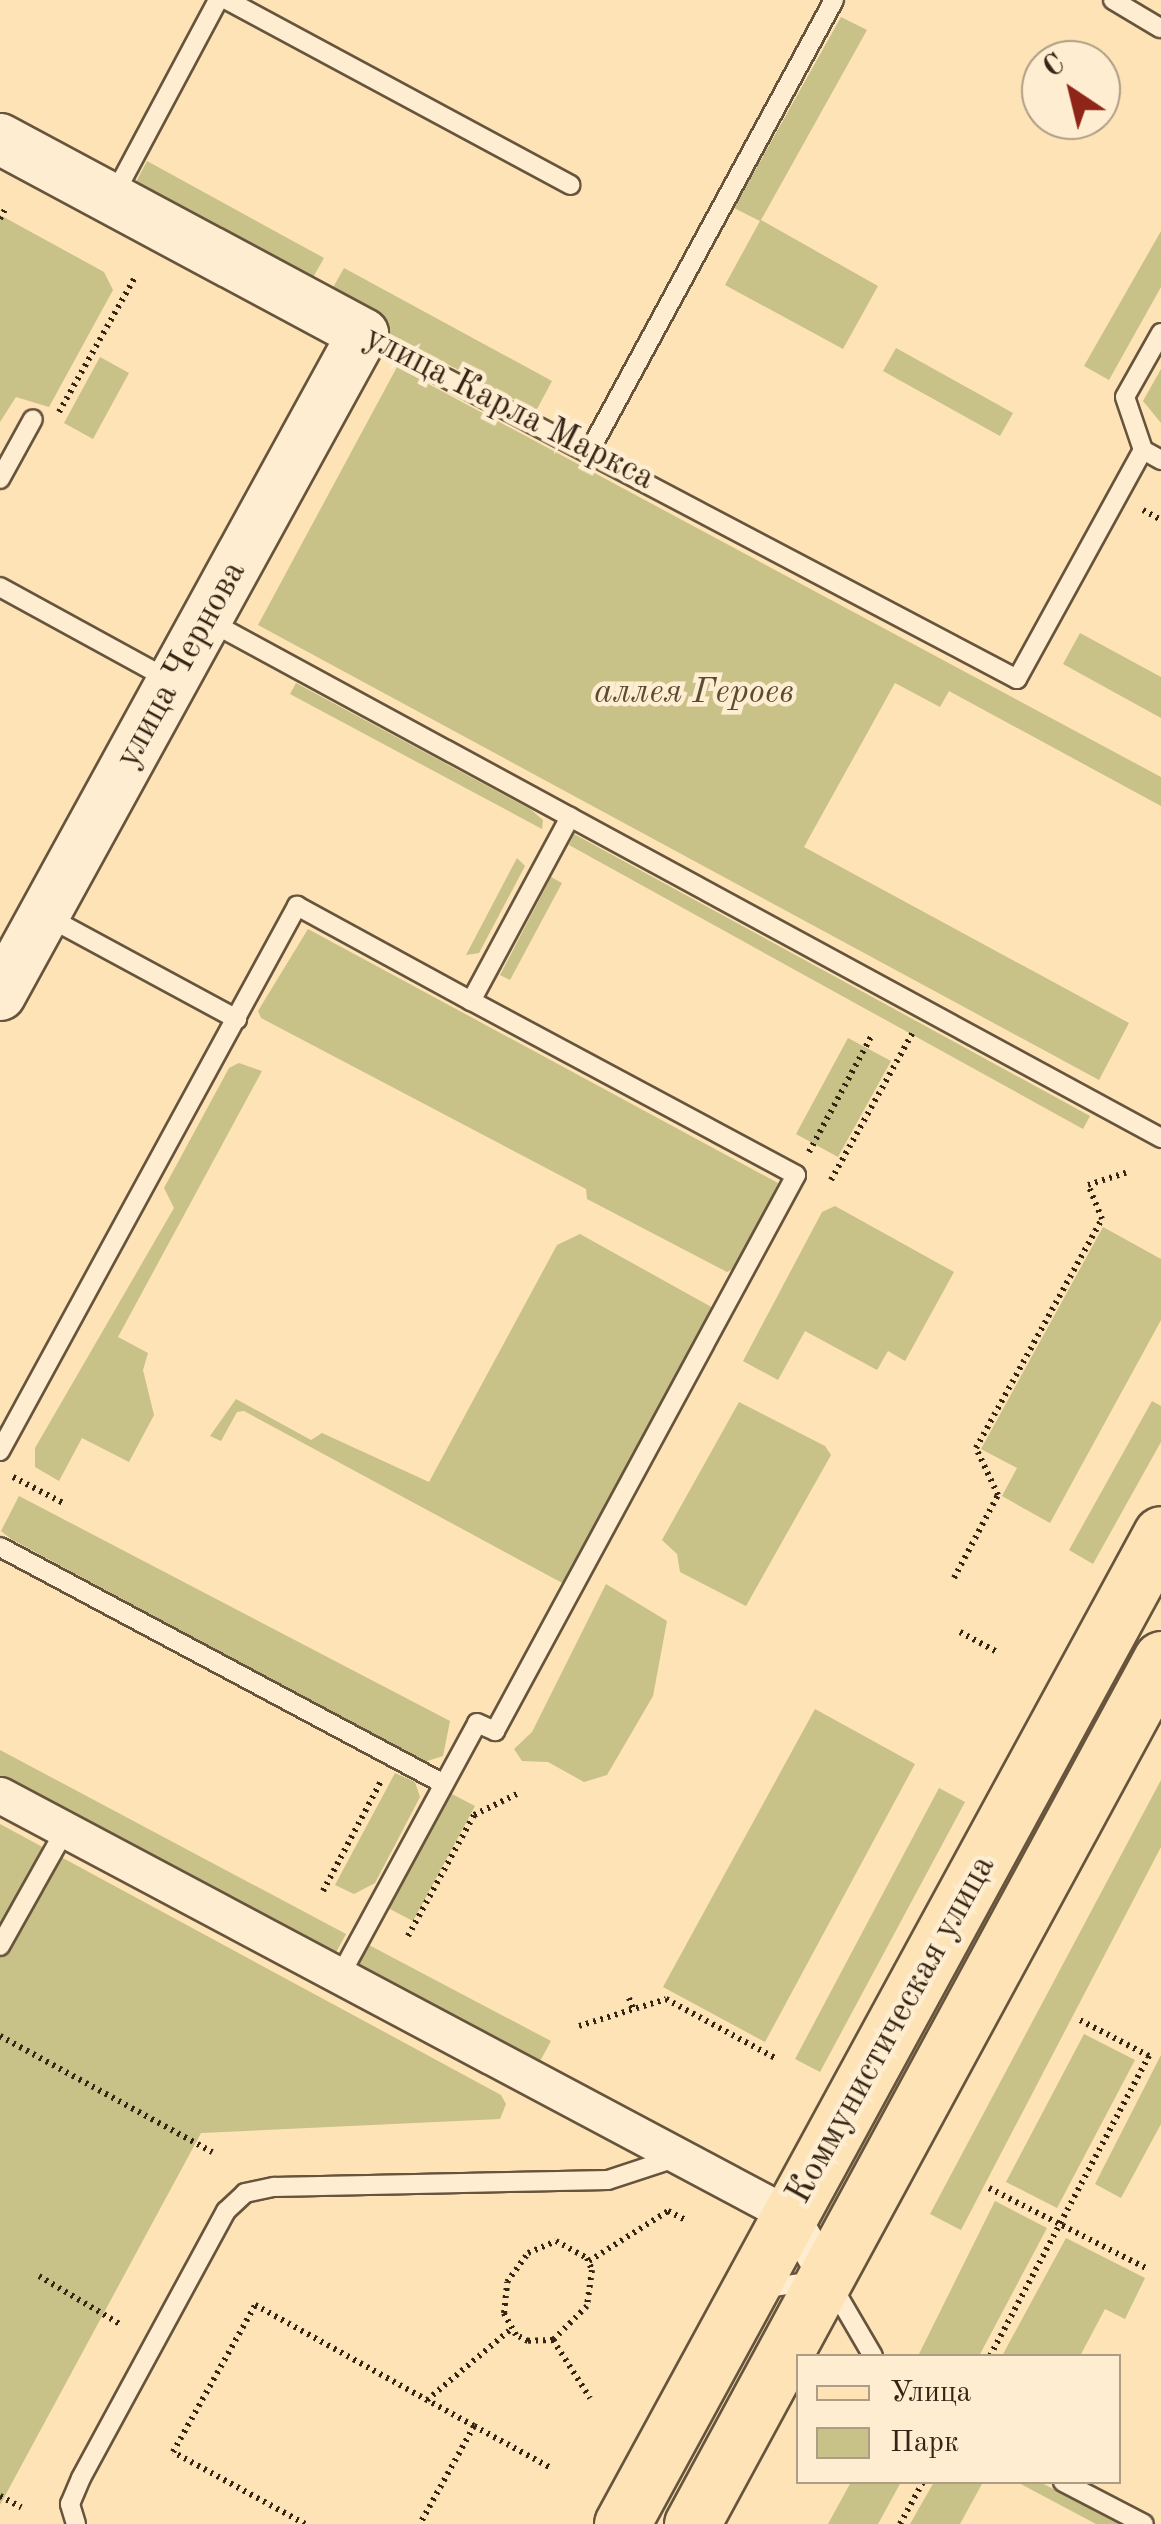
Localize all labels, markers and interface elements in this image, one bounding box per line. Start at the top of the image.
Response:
north arrow [1021,40,1121,140]
text: С [1039,50,1071,84]
street label: улица Карла Маркса [357,318,661,500]
street label: улица Чернова [108,554,256,776]
park label: аллея Героев [594,672,794,714]
street label: Коммунистическая улица [779,1849,1005,2211]
legend [796,2354,1121,2484]
text: Улица [890,2378,971,2408]
text: Парк [890,2428,959,2458]

